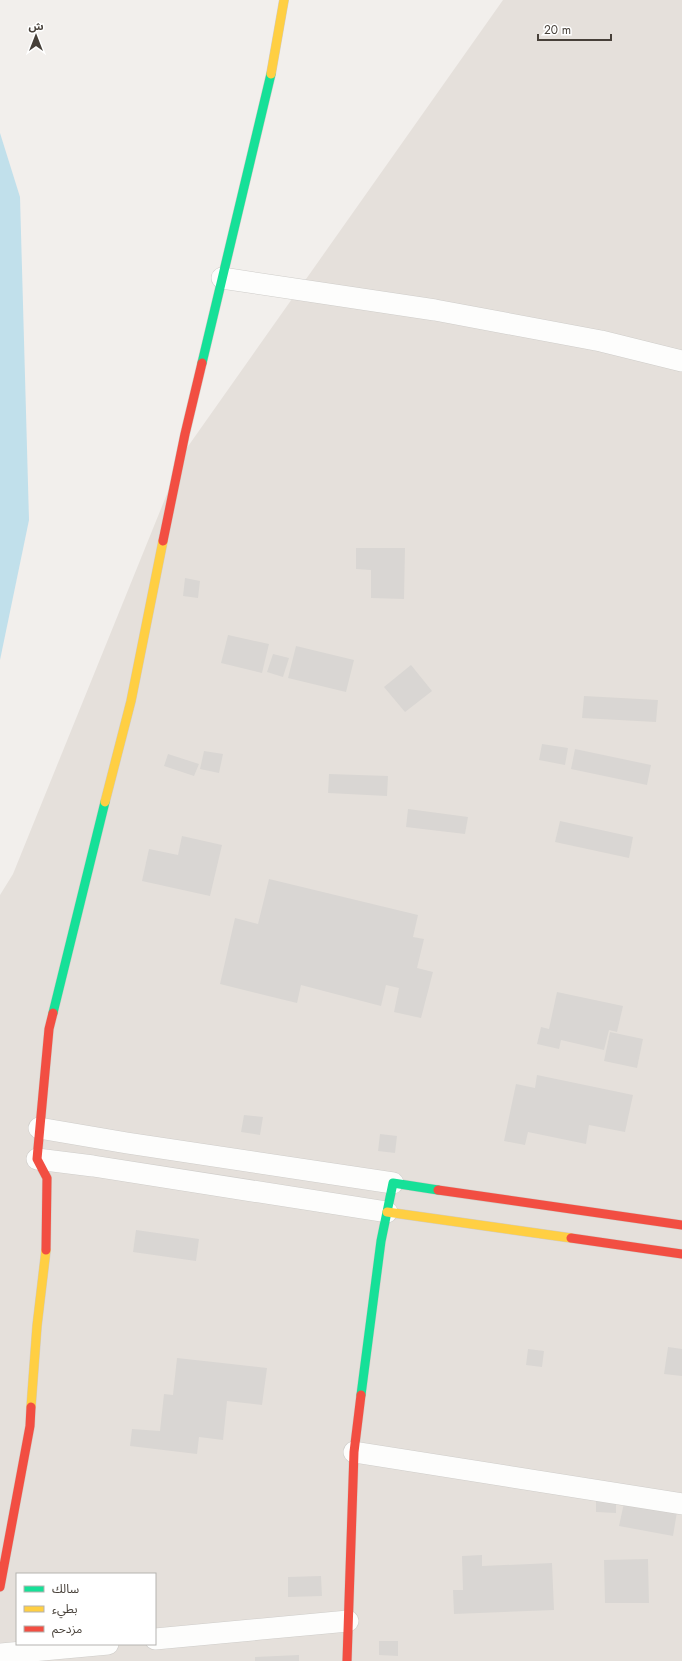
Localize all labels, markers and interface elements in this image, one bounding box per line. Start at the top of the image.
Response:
north arrow [16,16,56,56]
scale bar [538,16,611,42]
text: ش [28,18,44,34]
text: 20 m [544,21,571,39]
legend [16,1573,156,1645]
text: سالك [52,1580,79,1598]
text: بطيء [52,1600,78,1619]
text: مزدحم [52,1620,82,1638]

